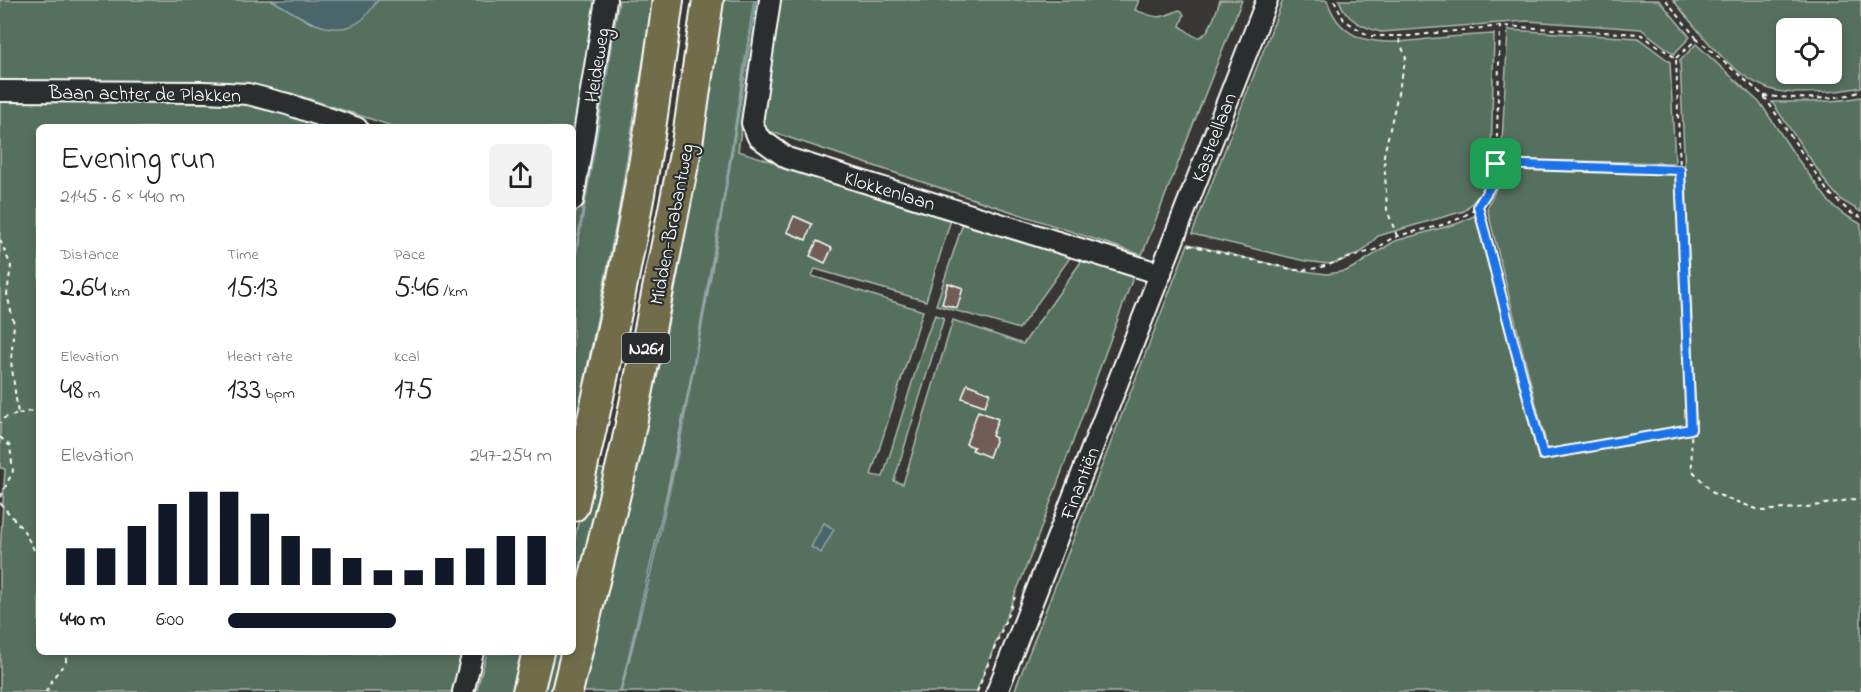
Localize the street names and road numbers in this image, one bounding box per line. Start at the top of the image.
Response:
street label: Heideweg [578,26,620,105]
street label: Baan achter de Plakken [48,79,241,112]
street label: Kasteellaan [1185,89,1246,187]
street label: Midden-Brabantweg [644,141,704,308]
street label: Klokkenlaan [840,165,939,220]
road number: N261 [622,333,670,363]
street label: Finantiën [1054,443,1109,526]

